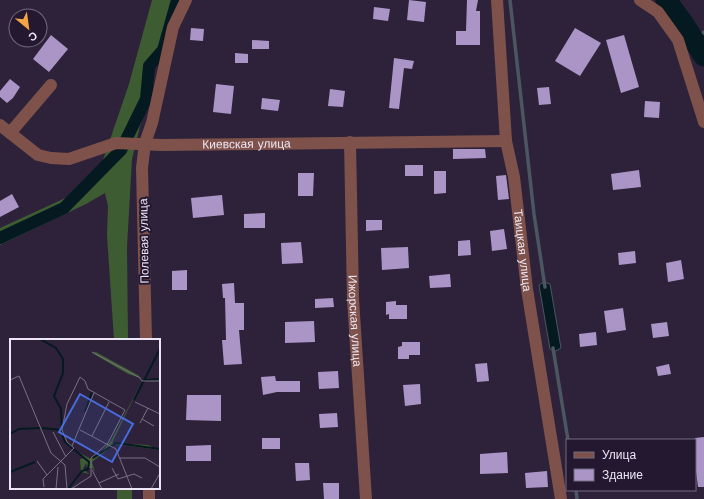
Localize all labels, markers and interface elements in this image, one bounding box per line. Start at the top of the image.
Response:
north arrow [8,8,48,48]
text: С [26,29,39,44]
street label: Киевская улица [202,136,291,152]
street label: Полевая улица [136,198,152,284]
street label: Таицкая улица [511,208,534,293]
street label: Ижорская улица [346,275,364,368]
inset map [10,339,160,489]
legend [566,439,696,491]
text: Улица [602,448,636,462]
text: Здание [602,468,643,482]

